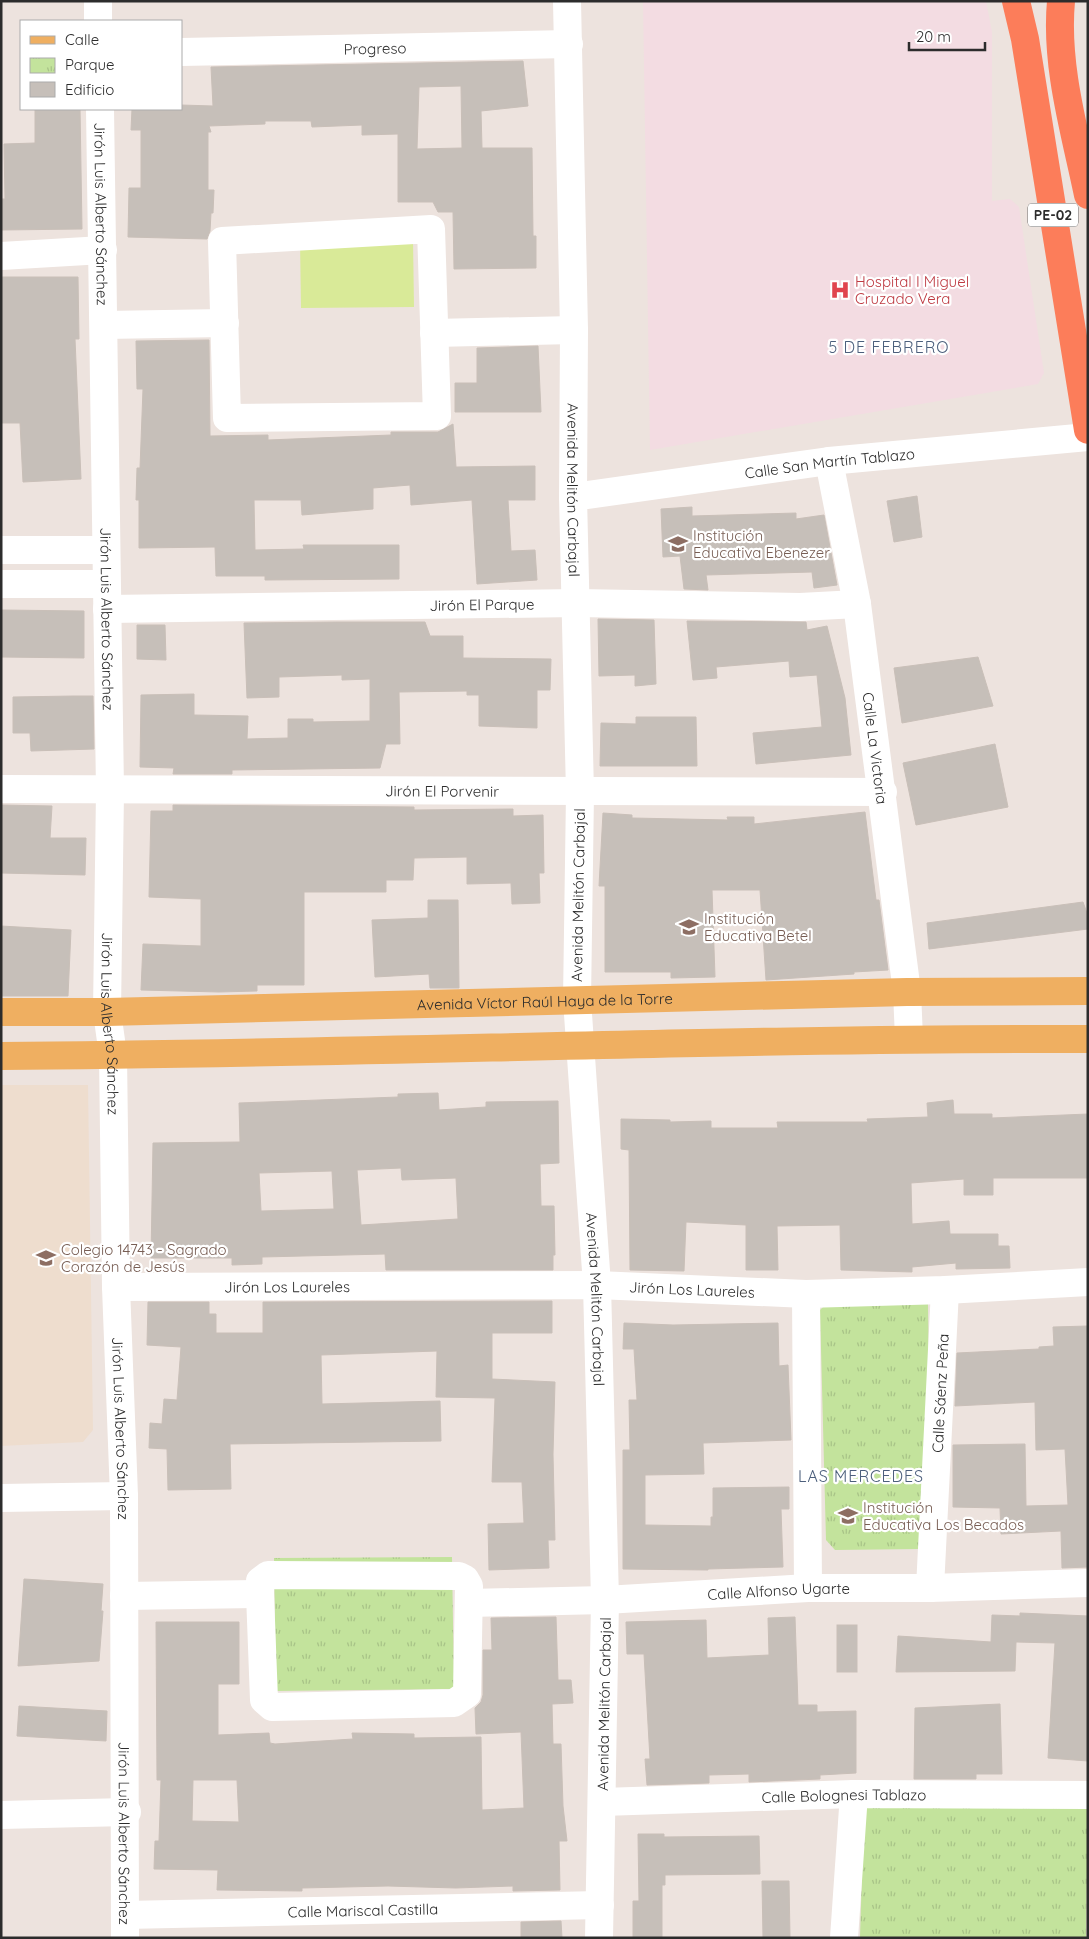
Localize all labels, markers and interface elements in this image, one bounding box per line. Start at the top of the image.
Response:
legend [20,20,182,110]
scale bar [909,20,985,52]
text: 20 m [916,27,951,46]
text: Calle [65,30,99,49]
street label: Progreso [343,38,407,58]
text: Parque [65,55,115,74]
text: Edificio [65,80,114,99]
street label: Jirón Luis Alberto Sánchez [91,122,112,306]
road number: PE-02 [1028,204,1078,226]
place label: Hospital I Miguel Cruzado Vera [855,272,969,308]
hospital icon: Hospital I Miguel Cruzado Vera [829,279,851,301]
district label: 5 DE FEBRERO [828,337,950,357]
street label: Avenida Melitón Carbajal [563,403,584,577]
street label: Calle San Martín Tablazo [743,444,916,482]
place label: Institución Educativa Ebenezer [693,526,830,562]
street label: Jirón Luis Alberto Sánchez [97,527,118,711]
school or university icon: Institución Educativa Ebenezer [667,533,689,555]
street label: Jirón El Parque [429,594,535,614]
street label: Calle La Victoria [859,691,892,805]
street label: Jirón El Porvenir [385,781,499,800]
street label: Avenida Melitón Carbajal [567,808,589,982]
place label: Institución Educativa Betel [704,909,812,945]
school or university icon: Institución Educativa Betel [678,916,700,938]
street label: Jirón Luis Alberto Sánchez [97,932,123,1115]
street label: Avenida Víctor Raúl Haya de la Torre [417,988,673,1014]
street label: Avenida Melitón Carbajal [582,1212,609,1386]
place label: Colegio 14743 - Sagrado Corazón de Jesús [61,1240,227,1276]
school or university icon: Colegio 14743 - Sagrado Corazón de Jesús [35,1247,57,1269]
street label: Jirón Los Laureles [224,1277,350,1296]
street label: Jirón Los Laureles [629,1277,755,1301]
street label: Calle Sáenz Peña [927,1333,952,1453]
street label: Jirón Luis Alberto Sánchez [108,1336,134,1520]
district label: LAS MERCEDES [798,1466,924,1486]
place label: Institución Educativa Los Becados [863,1498,1024,1534]
school or university icon: Institución Educativa Los Becados [837,1505,859,1527]
street label: Calle Alfonso Ugarte [707,1578,850,1603]
street label: Avenida Melitón Carbajal [593,1617,615,1791]
street label: Jirón Luis Alberto Sánchez [115,1742,134,1925]
street label: Calle Bolognesi Tablazo [761,1784,926,1806]
street label: Calle Mariscal Castilla [288,1899,438,1921]

